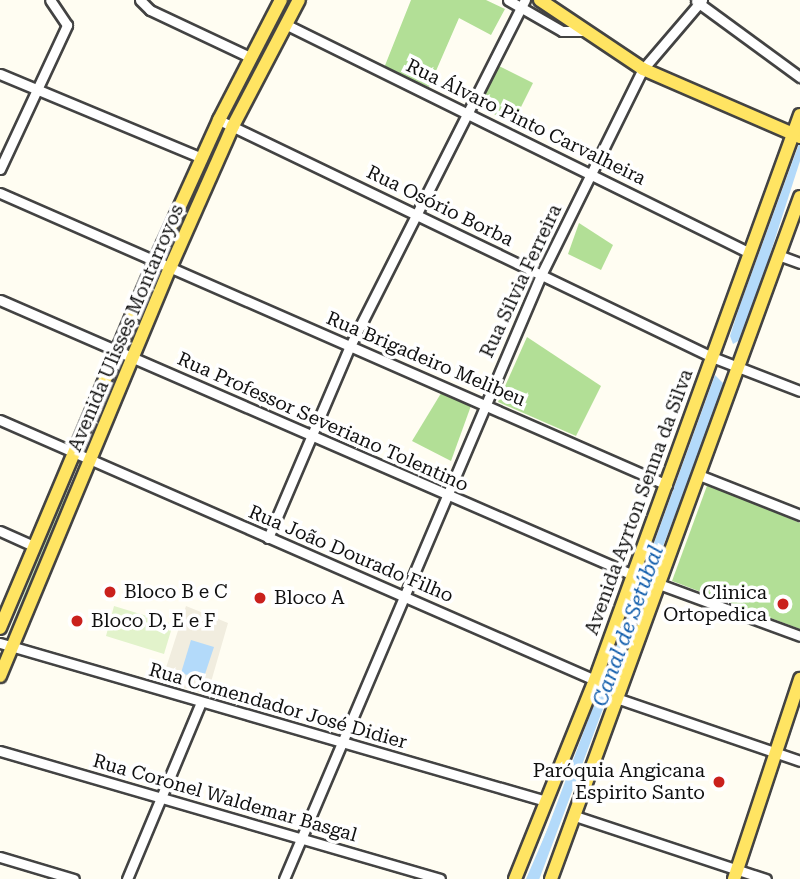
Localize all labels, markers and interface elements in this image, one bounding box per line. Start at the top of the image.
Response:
street label: Rua Álvaro Pinto Carvalheira [402,54,650,190]
street label: Rua Osório Borba [363,161,517,251]
street label: Avenida Ulisses Montarroyos [63,201,189,455]
street label: Rua Sílvia Ferreira [475,201,567,361]
street label: Rua Brigadeiro Melibeu [323,307,529,411]
street label: Rua Professor Severiano Tolentino [174,347,472,497]
street label: Avenida Ayrton Senna da Silva [580,366,698,638]
street label: Rua João Dourado Filho [245,500,457,608]
water label: Canal de Setúbal [587,542,669,710]
place label: Bloco B e C [124,581,228,603]
place label: Clinica Ortopedica [663,582,767,626]
marker: Bloco B e C [102,584,118,600]
place label: Bloco A [274,587,345,609]
marker: Bloco A [252,590,268,606]
marker: Clinica Ortopedica [773,594,793,614]
place label: Bloco D, E e F [91,610,215,632]
marker: Bloco D, E e F [69,613,85,629]
street label: Rua Comendador José Didier [146,658,410,754]
street label: Rua Coronel Waldemar Basgal [90,749,360,847]
place label: Paróquia Angicana Espirito Santo [533,760,705,804]
marker: Paróquia Angicana Espirito Santo [711,774,727,790]

